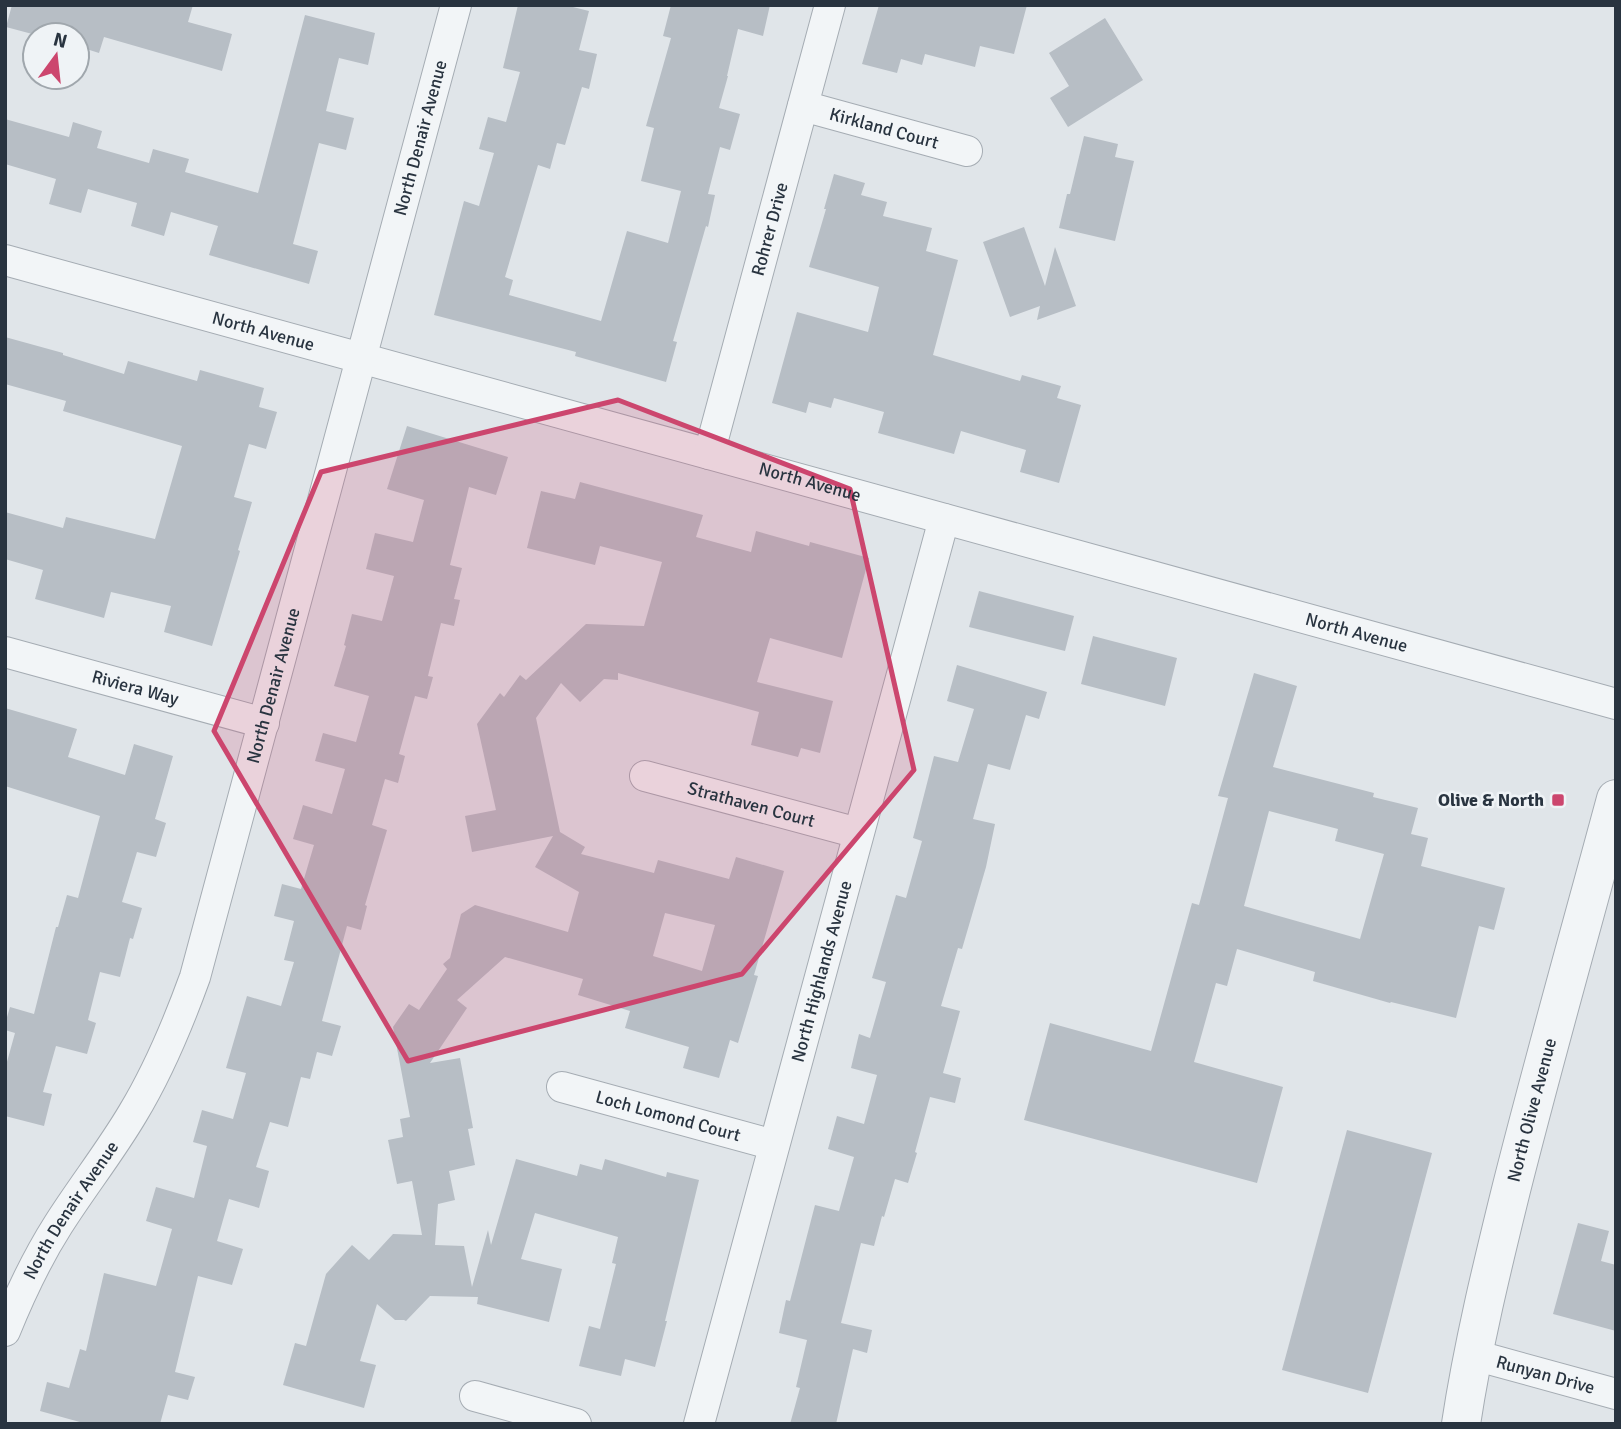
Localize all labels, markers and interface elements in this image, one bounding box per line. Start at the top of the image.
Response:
north arrow [21,21,91,91]
text: N [51,27,70,54]
street label: North Denair Avenue [389,58,452,218]
street label: Kirkland Court [827,103,941,154]
street label: Rohrer Drive [747,180,793,278]
street label: North Avenue [210,307,317,356]
street label: North Avenue [756,457,864,506]
street label: North Denair Avenue [242,605,305,766]
street label: North Avenue [1303,608,1410,657]
street label: Riviera Way [89,665,182,710]
street label: Strathaven Court [685,777,817,832]
place label: Olive & North [1438,789,1544,811]
marker: Olive & North [1550,792,1566,808]
street label: North Highlands Avenue [786,878,857,1064]
street label: North Olive Avenue [1502,1036,1561,1184]
street label: Loch Lomond Court [593,1086,743,1146]
street label: North Denair Avenue [19,1137,123,1283]
street label: Runyan Drive [1494,1351,1597,1399]

